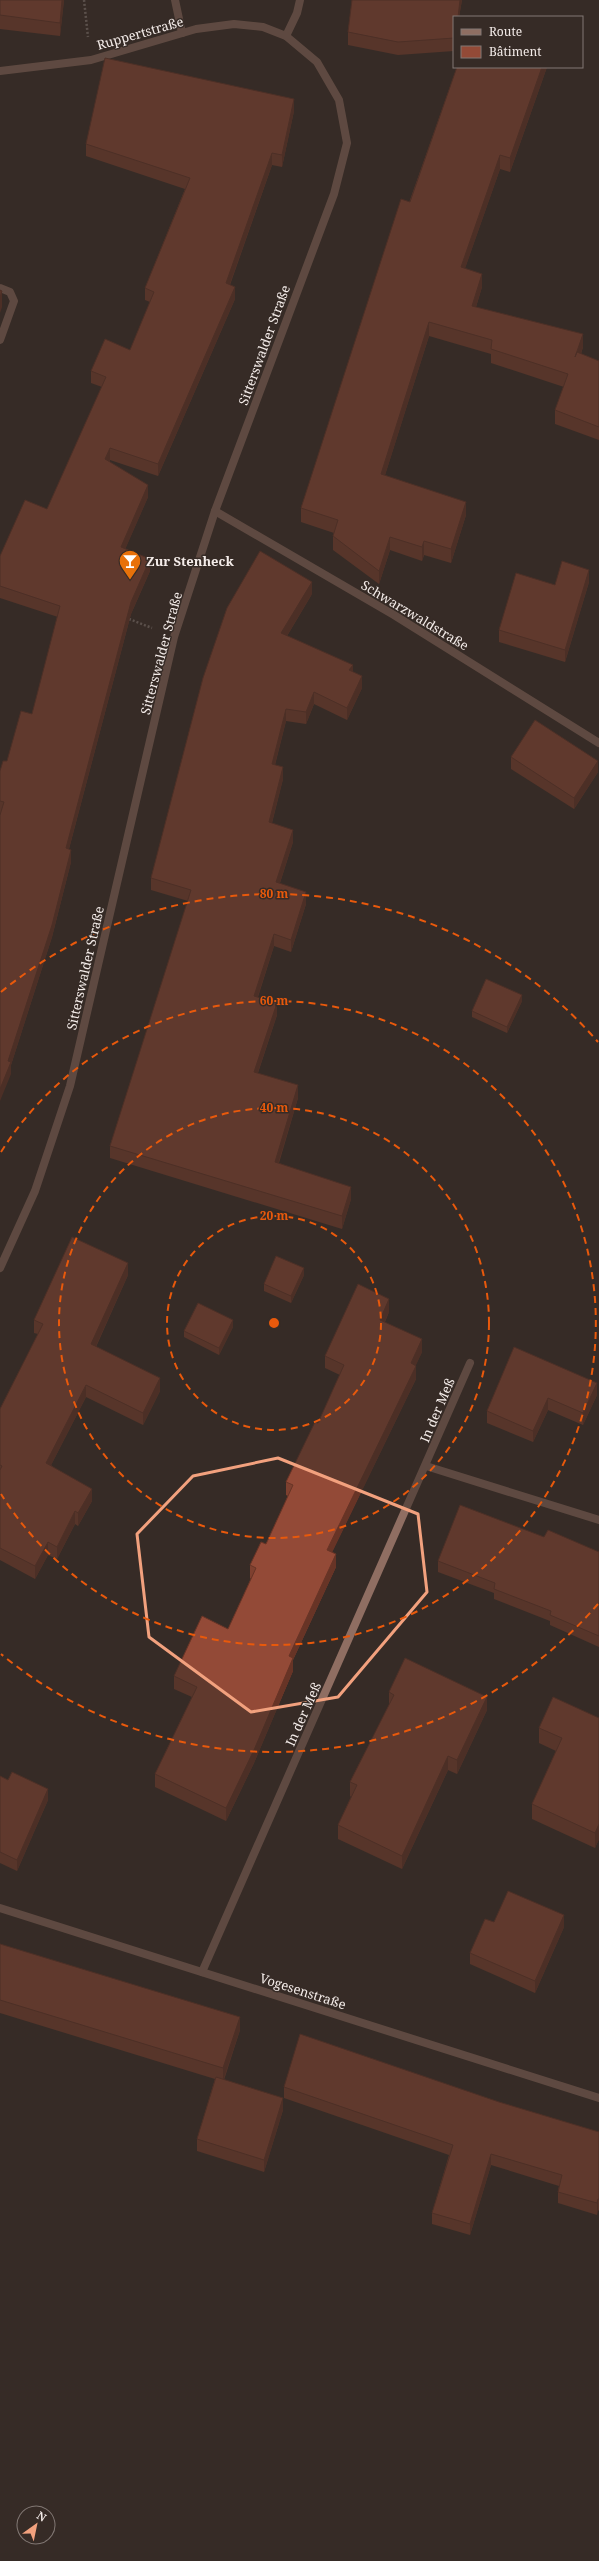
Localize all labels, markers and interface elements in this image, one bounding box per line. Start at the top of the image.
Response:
street label: Ruppertstraße [95,12,185,54]
legend [453,16,583,68]
text: Route [489,23,522,40]
text: Bâtiment [489,43,541,60]
street label: Sitterswalder Straße [234,282,294,408]
bar icon: Zur Stenheck [117,548,143,581]
place label: Zur Stenheck [146,552,234,570]
street label: Schwarzwaldstraße [358,576,472,654]
street label: Sitterswalder Straße [136,590,186,716]
text: 80 m [260,885,288,902]
street label: Sitterswalder Straße [62,904,108,1032]
text: 60 m [260,992,288,1009]
text: 40 m [260,1099,288,1116]
text: 20 m [260,1207,288,1224]
centre of rings [267,1316,281,1330]
street label: In der Meß [415,1375,459,1445]
street label: In der Meß [281,1679,325,1749]
street label: Vogesenstraße [258,1969,348,2013]
north arrow [16,2505,56,2545]
text: N [34,2508,50,2525]

